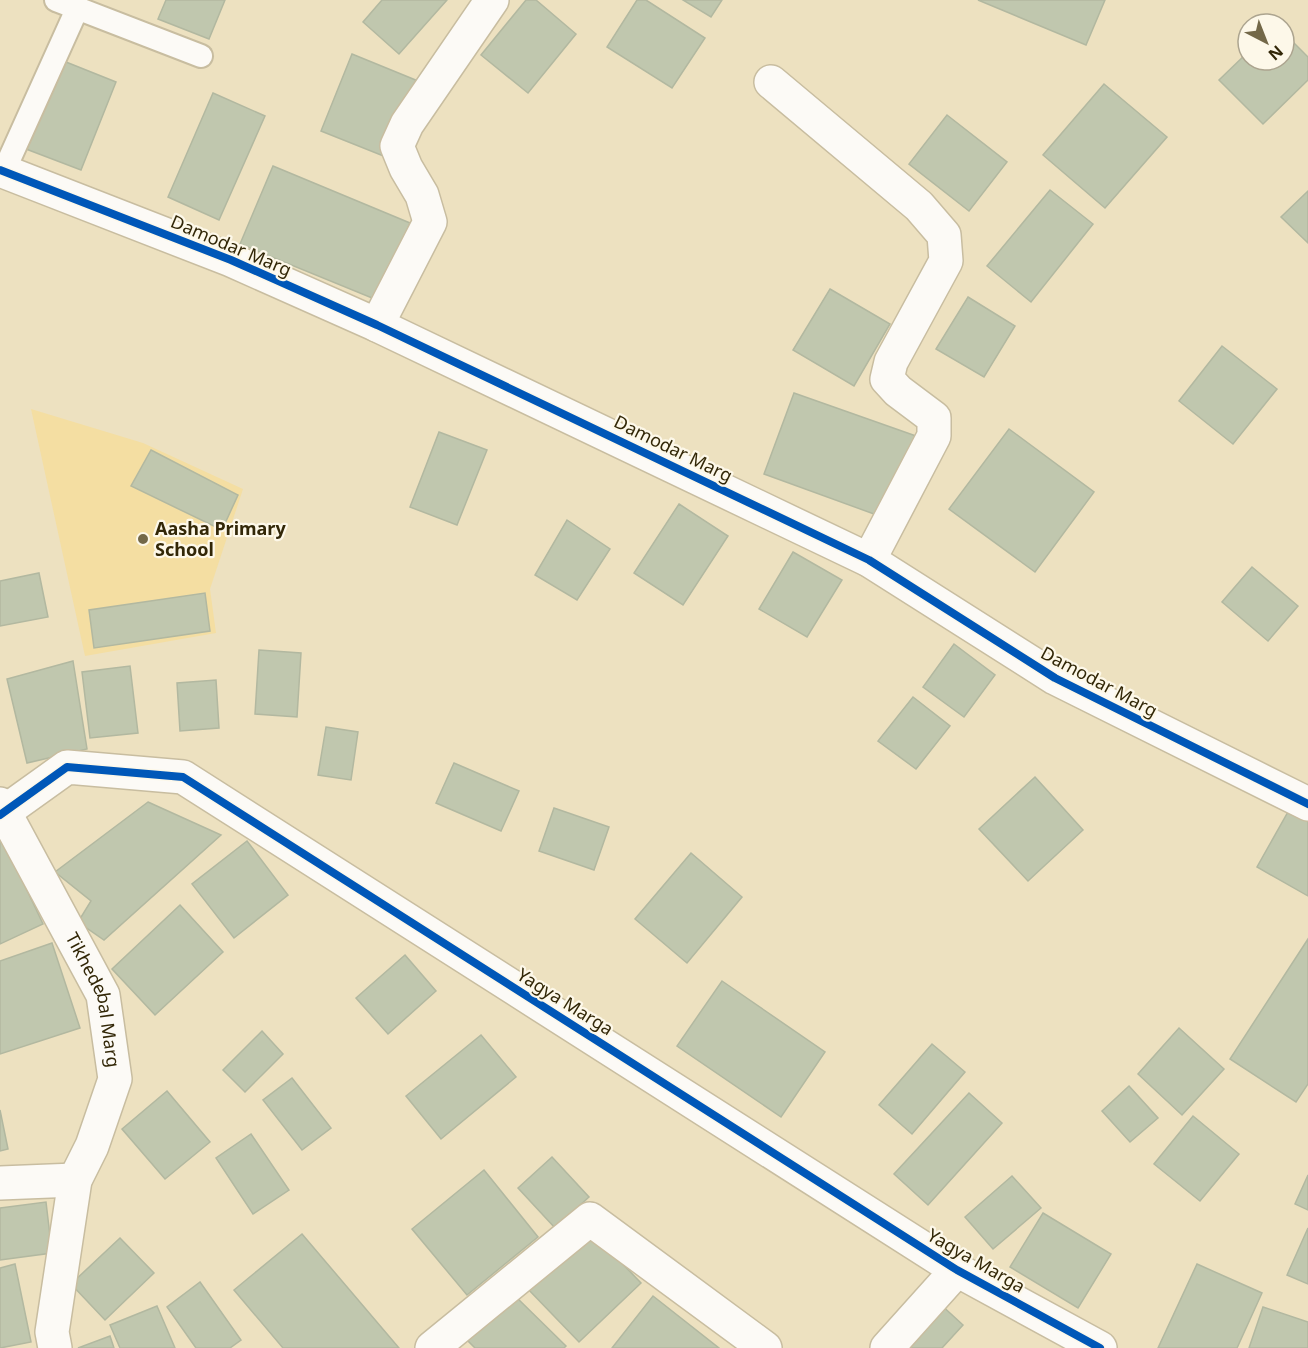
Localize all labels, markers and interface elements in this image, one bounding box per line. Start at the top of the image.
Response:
north arrow [1236,12,1296,72]
text: N [1264,41,1288,66]
street label: Damodar Marg [167,209,295,281]
street label: Damodar Marg [610,409,737,487]
place label: Aasha Primary School [155,516,286,561]
marker: Aasha Primary School [136,532,150,546]
street label: Damodar Marg [1037,640,1162,722]
street label: Tikhedebal Marg [61,928,126,1069]
street label: Yagya Marga [513,962,618,1040]
street label: Yagya Marga [923,1222,1030,1298]

